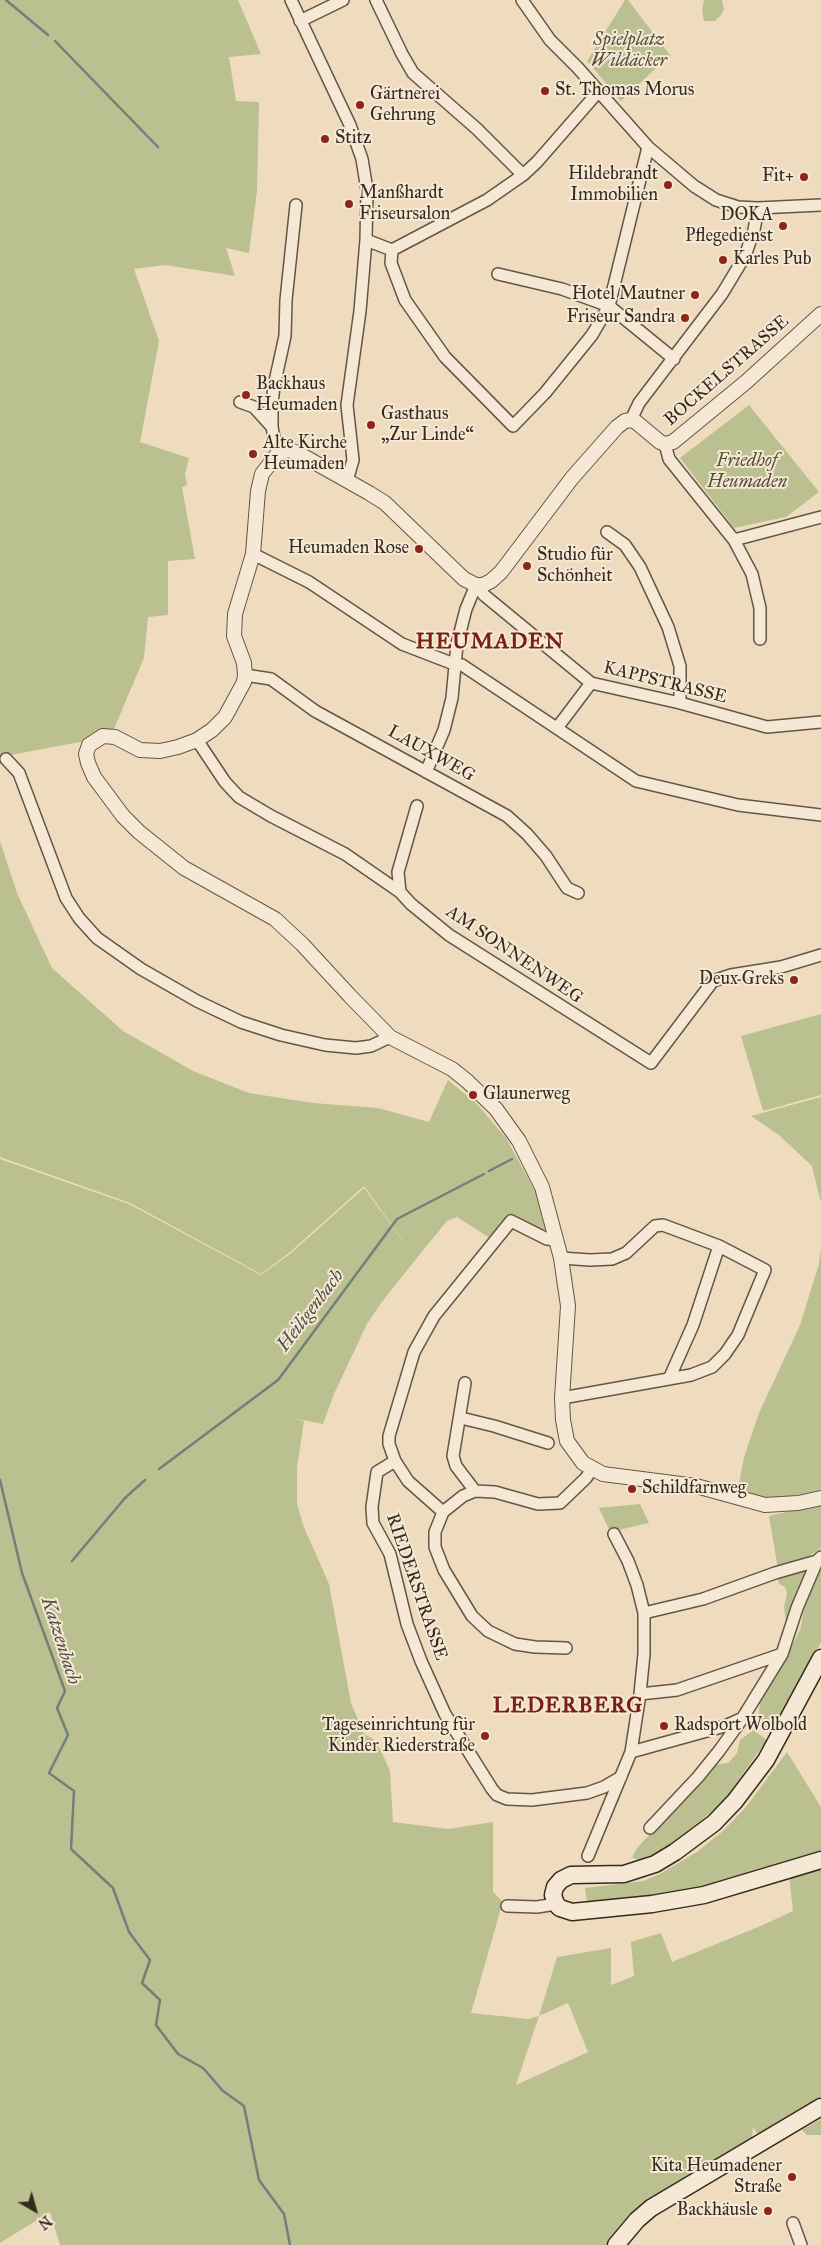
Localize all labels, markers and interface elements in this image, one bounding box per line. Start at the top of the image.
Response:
park label: Spielplatz Wildäcker [591,30,667,72]
place label: St. Thomas Morus [555,80,694,102]
place label: Gärtnerei Gehrung [370,84,440,126]
marker: St. Thomas Morus [539,85,551,97]
marker: Gärtnerei Gehrung [354,99,366,111]
place label: Stitz [335,128,371,150]
marker: Stitz [319,133,331,145]
place label: Hildebrandt Immobilien [568,164,658,206]
place label: Fit+ [762,166,794,188]
marker: Fit+ [798,171,810,183]
marker: Hildebrandt Immobilien [662,179,674,191]
place label: Manßhardt Friseursalon [359,183,450,225]
marker: Manßhardt Friseursalon [343,198,355,210]
place label: DOKA Pflegedienst [685,205,773,248]
marker: DOKA Pflegedienst [777,220,789,232]
place label: Karles Pub [733,249,811,271]
marker: Karles Pub [717,254,729,266]
place label: Hotel Mautner [572,284,685,306]
marker: Hotel Mautner [689,289,701,301]
place label: Friseur Sandra [567,307,675,329]
street label: BOCKELSTRASSE [660,311,794,431]
marker: Friseur Sandra [679,312,691,324]
place label: Backhaus Heumaden [256,374,337,416]
marker: Backhaus Heumaden [240,389,252,401]
place label: Gasthaus „Zur Linde“ [381,404,474,446]
marker: Gasthaus „Zur Linde“ [365,419,377,431]
place label: Alte Kirche Heumaden [263,433,347,476]
marker: Alte Kirche Heumaden [247,448,259,460]
park label: Friedhof Heumaden [707,451,787,494]
place label: Heumaden Rose [288,538,409,560]
marker: Heumaden Rose [413,543,425,555]
place label: Studio für Schönheit [537,545,613,588]
marker: Studio für Schönheit [521,560,533,572]
district label: HEUMADEN [415,630,565,656]
street label: KAPPSTRASSE [601,657,729,709]
street label: LAUXWEG [384,721,478,787]
street label: AM SONNENWEG [442,901,586,1009]
place label: Deux Greks [699,969,784,991]
marker: Deux Greks [788,974,800,986]
place label: Glaunerweg [483,1084,570,1106]
marker: Glaunerweg [467,1089,479,1101]
water label: Heiligenbach [273,1265,349,1357]
place label: Schildfarnweg [642,1478,746,1500]
marker: Schildfarnweg [626,1483,638,1495]
street label: RIEDERSTRASSE [381,1511,451,1663]
water label: Katzenbach [35,1594,85,1688]
district label: LEDERBERG [492,1694,644,1720]
place label: Tageseinrichtung für Kinder Riederstraße [322,1715,475,1758]
place label: Radsport Wolbold [674,1715,807,1737]
marker: Radsport Wolbold [658,1720,670,1732]
marker: Tageseinrichtung für Kinder Riederstraße [479,1730,491,1742]
place label: Kita Heumadener Straße [651,2156,782,2198]
marker: Kita Heumadener Straße [786,2171,798,2183]
north arrow [10,2185,60,2235]
place label: Backhäusle [676,2200,758,2222]
marker: Backhäusle [762,2205,774,2217]
text: N [35,2212,54,2233]

